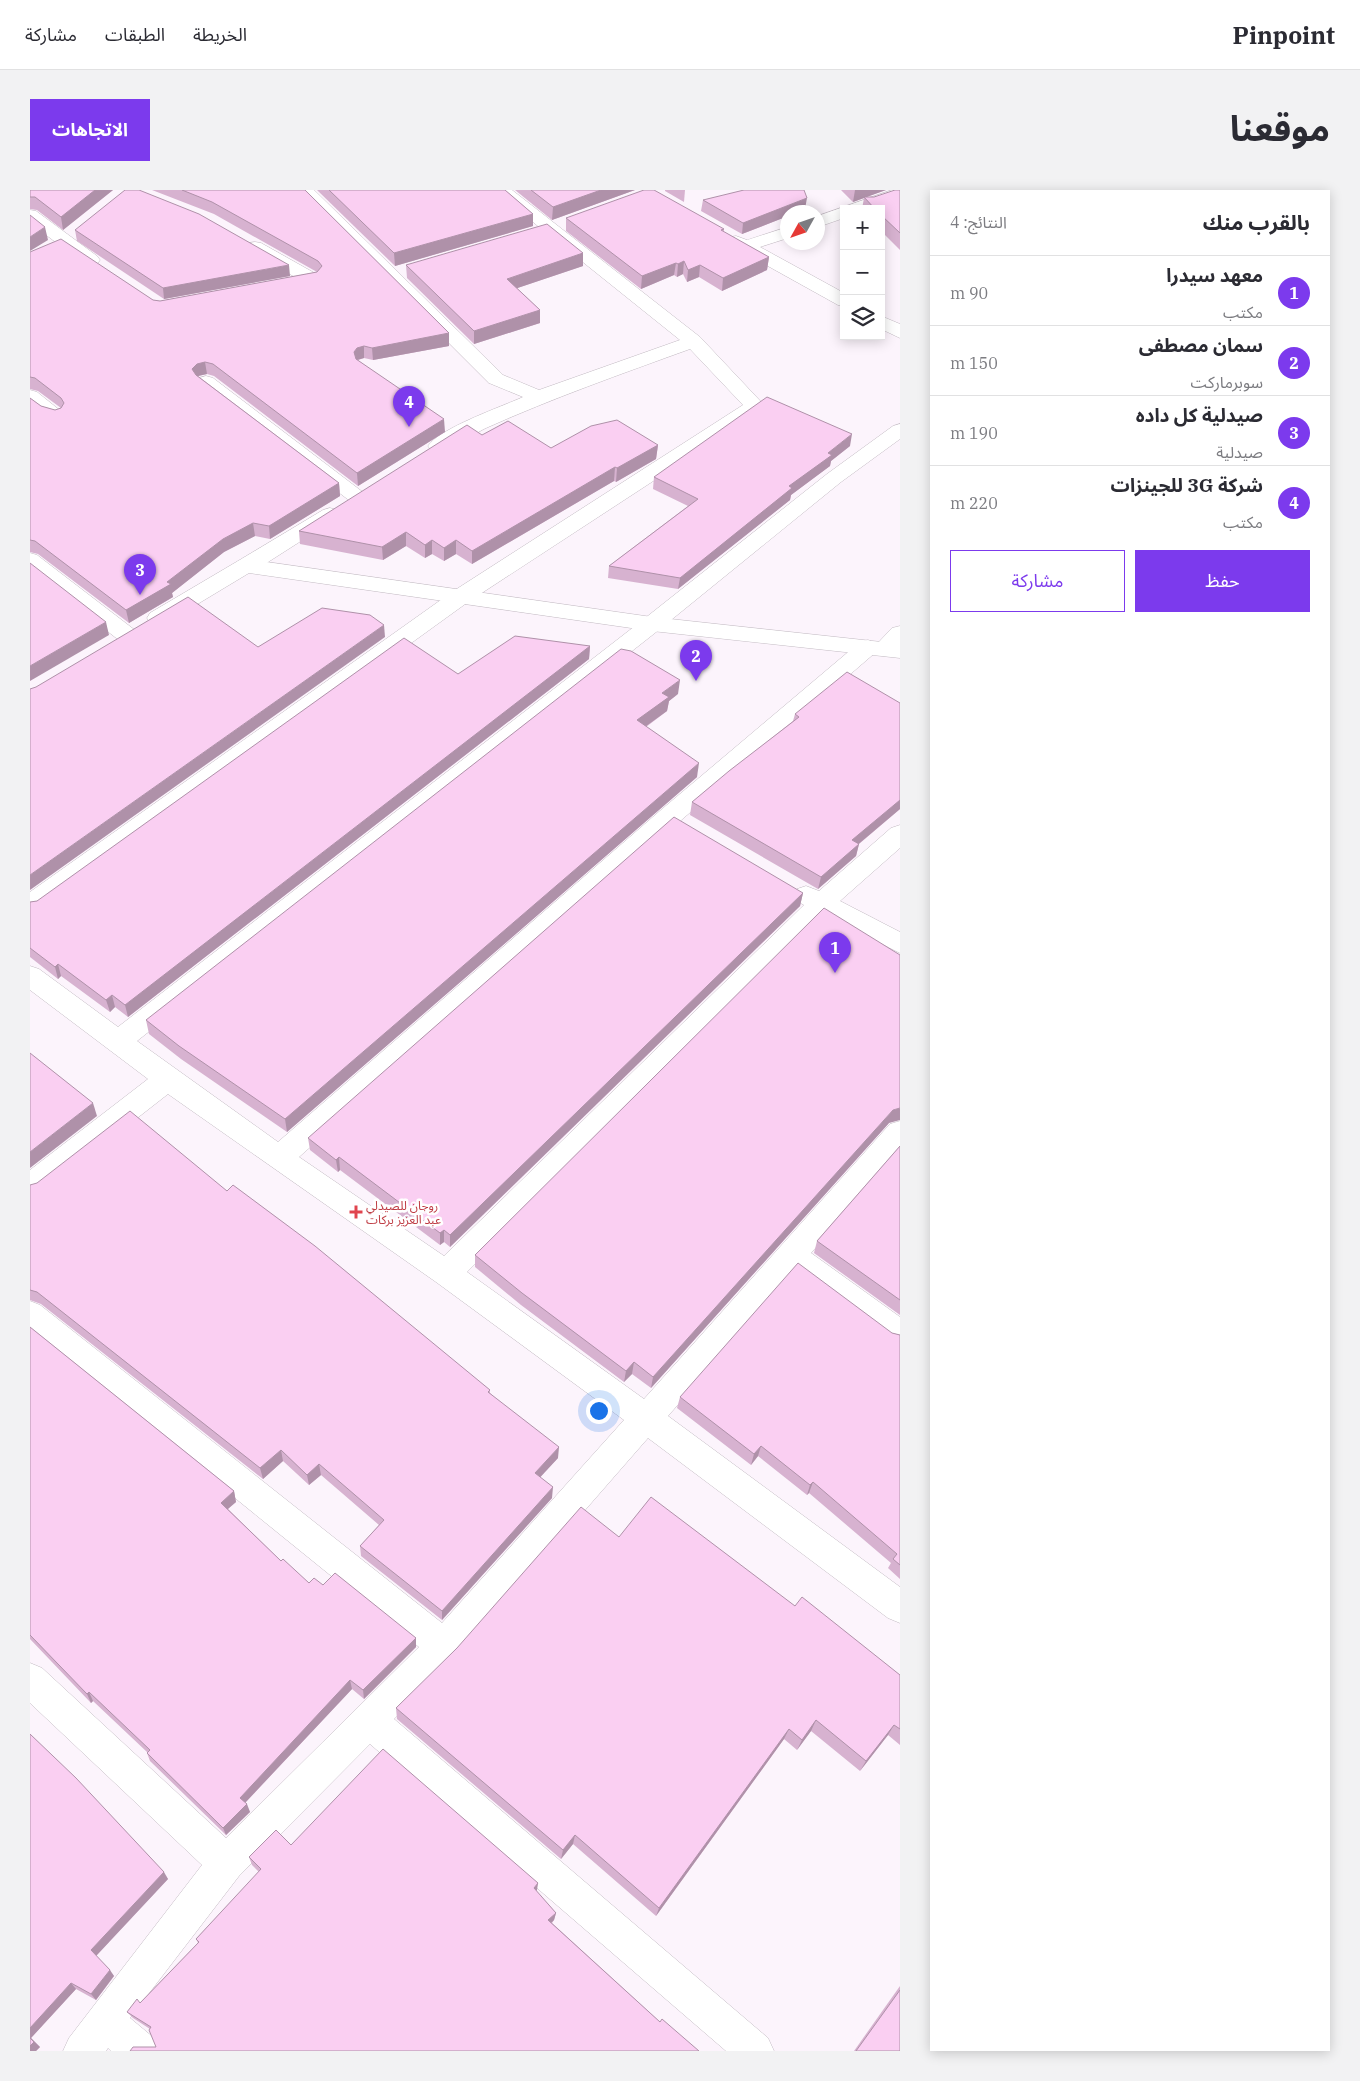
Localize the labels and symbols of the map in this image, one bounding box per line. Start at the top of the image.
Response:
north arrow [780,205,825,250]
pin: 4 [393,386,425,427]
pin: 3 [124,554,156,595]
pin: 2 [680,640,712,681]
pin: 1 [819,932,851,973]
place label: روجان للصيدلي عبد العزيز بركات [366,1198,441,1227]
marker: روجان للصيدلي عبد العزيز بركات [350,1206,362,1218]
your location [586,1398,612,1424]

